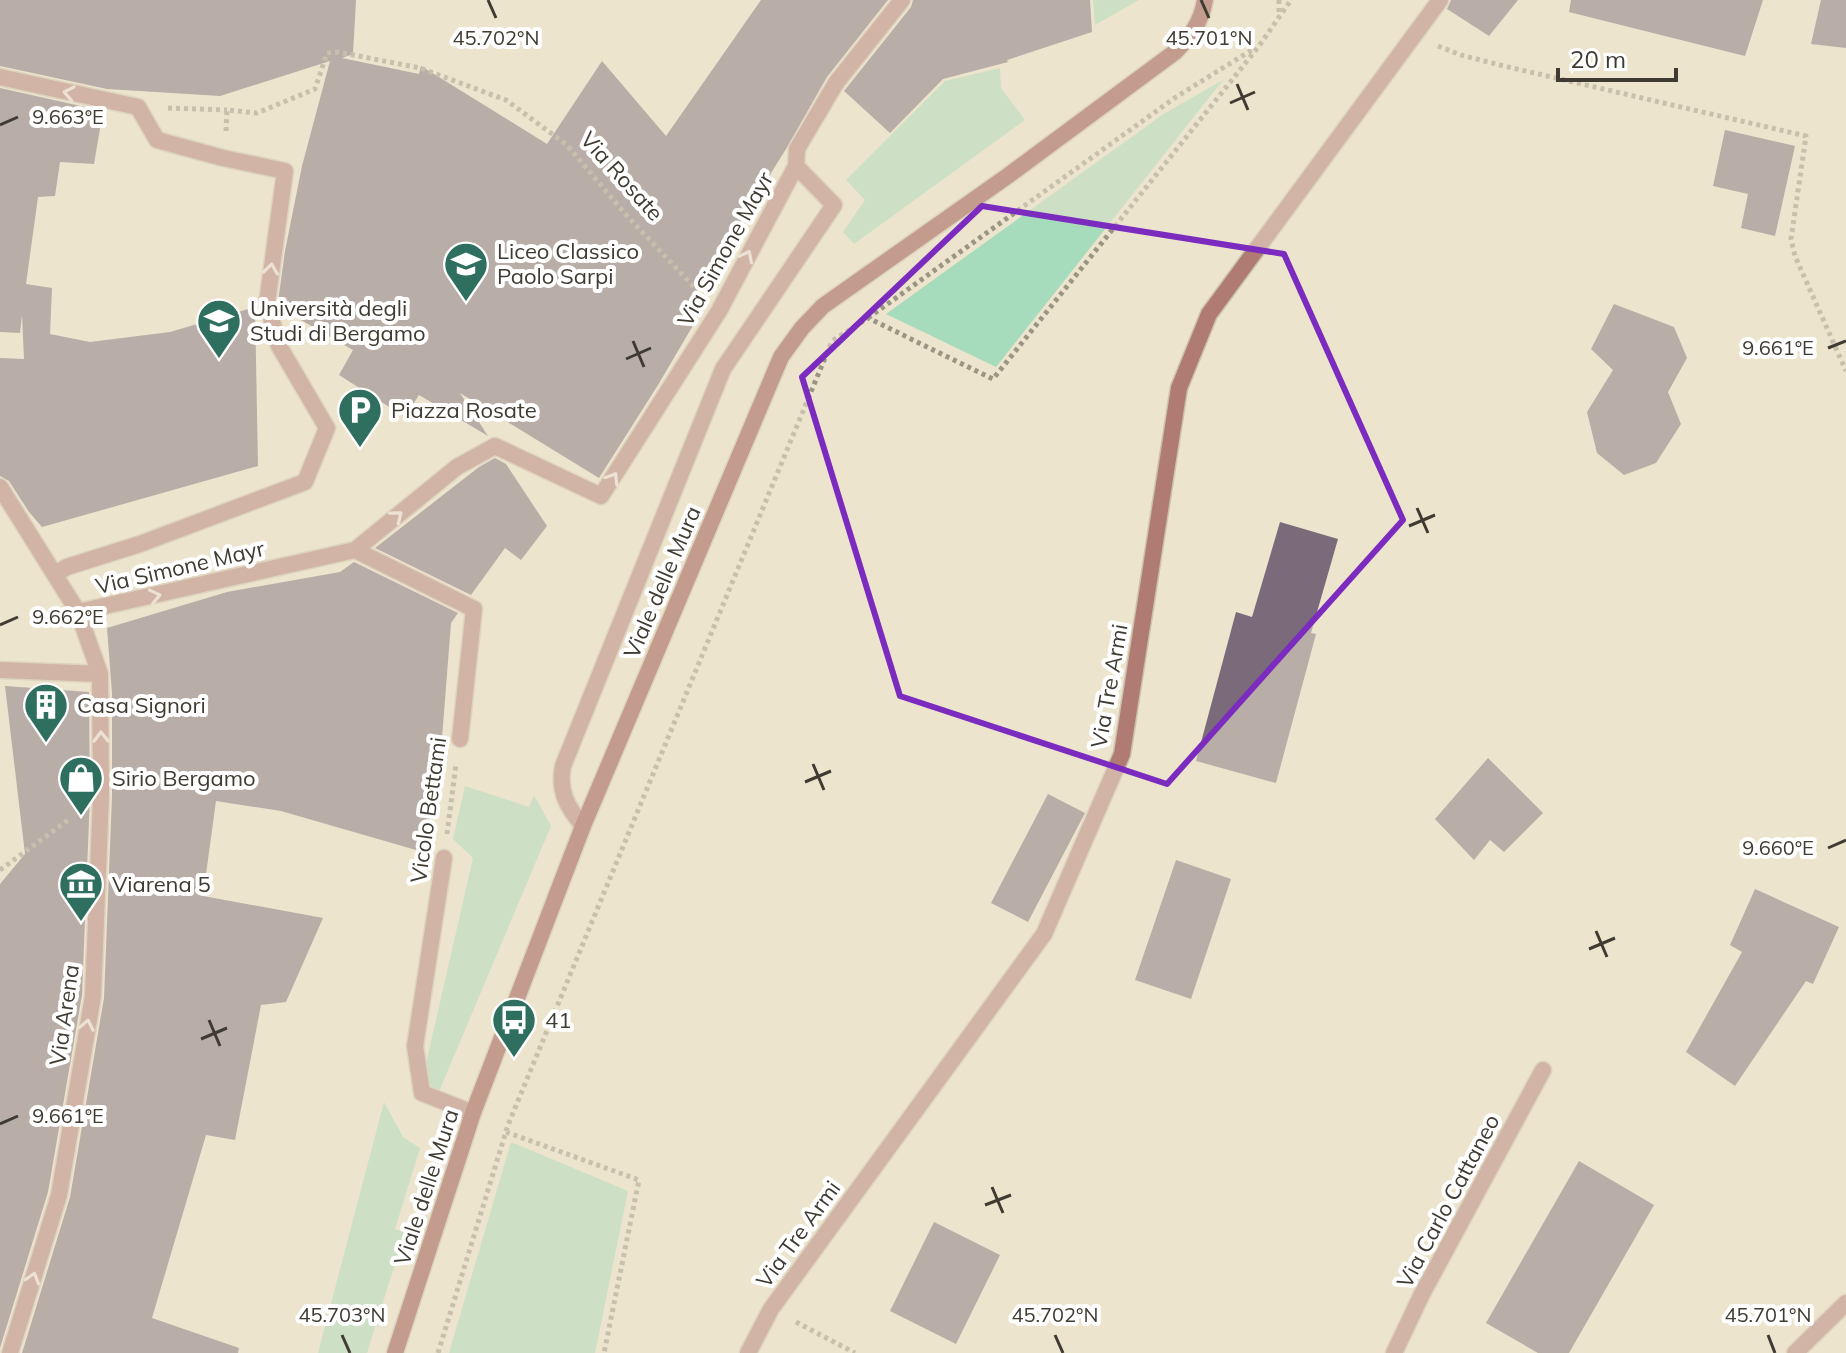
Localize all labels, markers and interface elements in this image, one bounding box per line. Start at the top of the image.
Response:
text: 45.702°N [453,25,539,50]
text: 45.701°N [1166,25,1252,50]
scale bar [1558,32,1676,82]
text: 20 m [1570,44,1626,74]
one-way arrow [62,85,76,102]
text: 9.663°E [32,104,104,129]
street label: Via Rosate [575,125,669,227]
street label: Via Simone Mayr [671,167,779,331]
place label: Liceo Classico Paolo Sarpi [497,237,639,290]
school or university icon: Liceo Classico Paolo Sarpi [442,240,490,303]
one-way arrow [738,250,753,264]
one-way arrow [262,263,279,276]
place label: Università degli Studi di Bergamo [250,294,426,347]
school or university icon: Università degli Studi di Bergamo [195,297,243,360]
text: 9.661°E [1742,335,1814,360]
parking icon: Piazza Rosate [336,386,384,449]
place label: Piazza Rosate [391,396,537,424]
one-way arrow [603,473,618,487]
street label: Viale delle Mura [617,502,707,662]
one-way arrow [388,511,402,526]
street label: Via Simone Mayr [93,534,267,600]
one-way arrow [147,588,161,605]
text: 9.662°E [32,604,104,629]
street label: Via Tre Armi [1084,622,1134,750]
building icon: Casa Signori [22,681,70,744]
place label: Casa Signori [77,691,206,719]
one-way arrow [92,730,110,743]
street label: Vicolo Bettami [404,735,452,885]
shop icon: Sirio Bergamo [57,754,105,817]
place label: Sirio Bergamo [112,764,256,792]
text: 9.660°E [1742,835,1814,860]
museum icon: Viarena 5 [57,860,105,923]
place label: Viarena 5 [112,870,211,898]
street label: Via Arena [43,963,85,1067]
bus stop icon: 41 [490,996,538,1059]
place label: 41 [545,1006,571,1034]
one-way arrow [78,1018,95,1032]
text: 9.661°E [32,1103,104,1128]
street label: Viale delle Mura [388,1105,464,1269]
street label: Via Carlo Cattaneo [1390,1109,1506,1293]
street label: Via Tre Armi [750,1175,846,1293]
one-way arrow [24,1272,40,1286]
text: 45.703°N [299,1302,385,1327]
text: 45.702°N [1012,1302,1098,1327]
text: 45.701°N [1725,1302,1811,1327]

